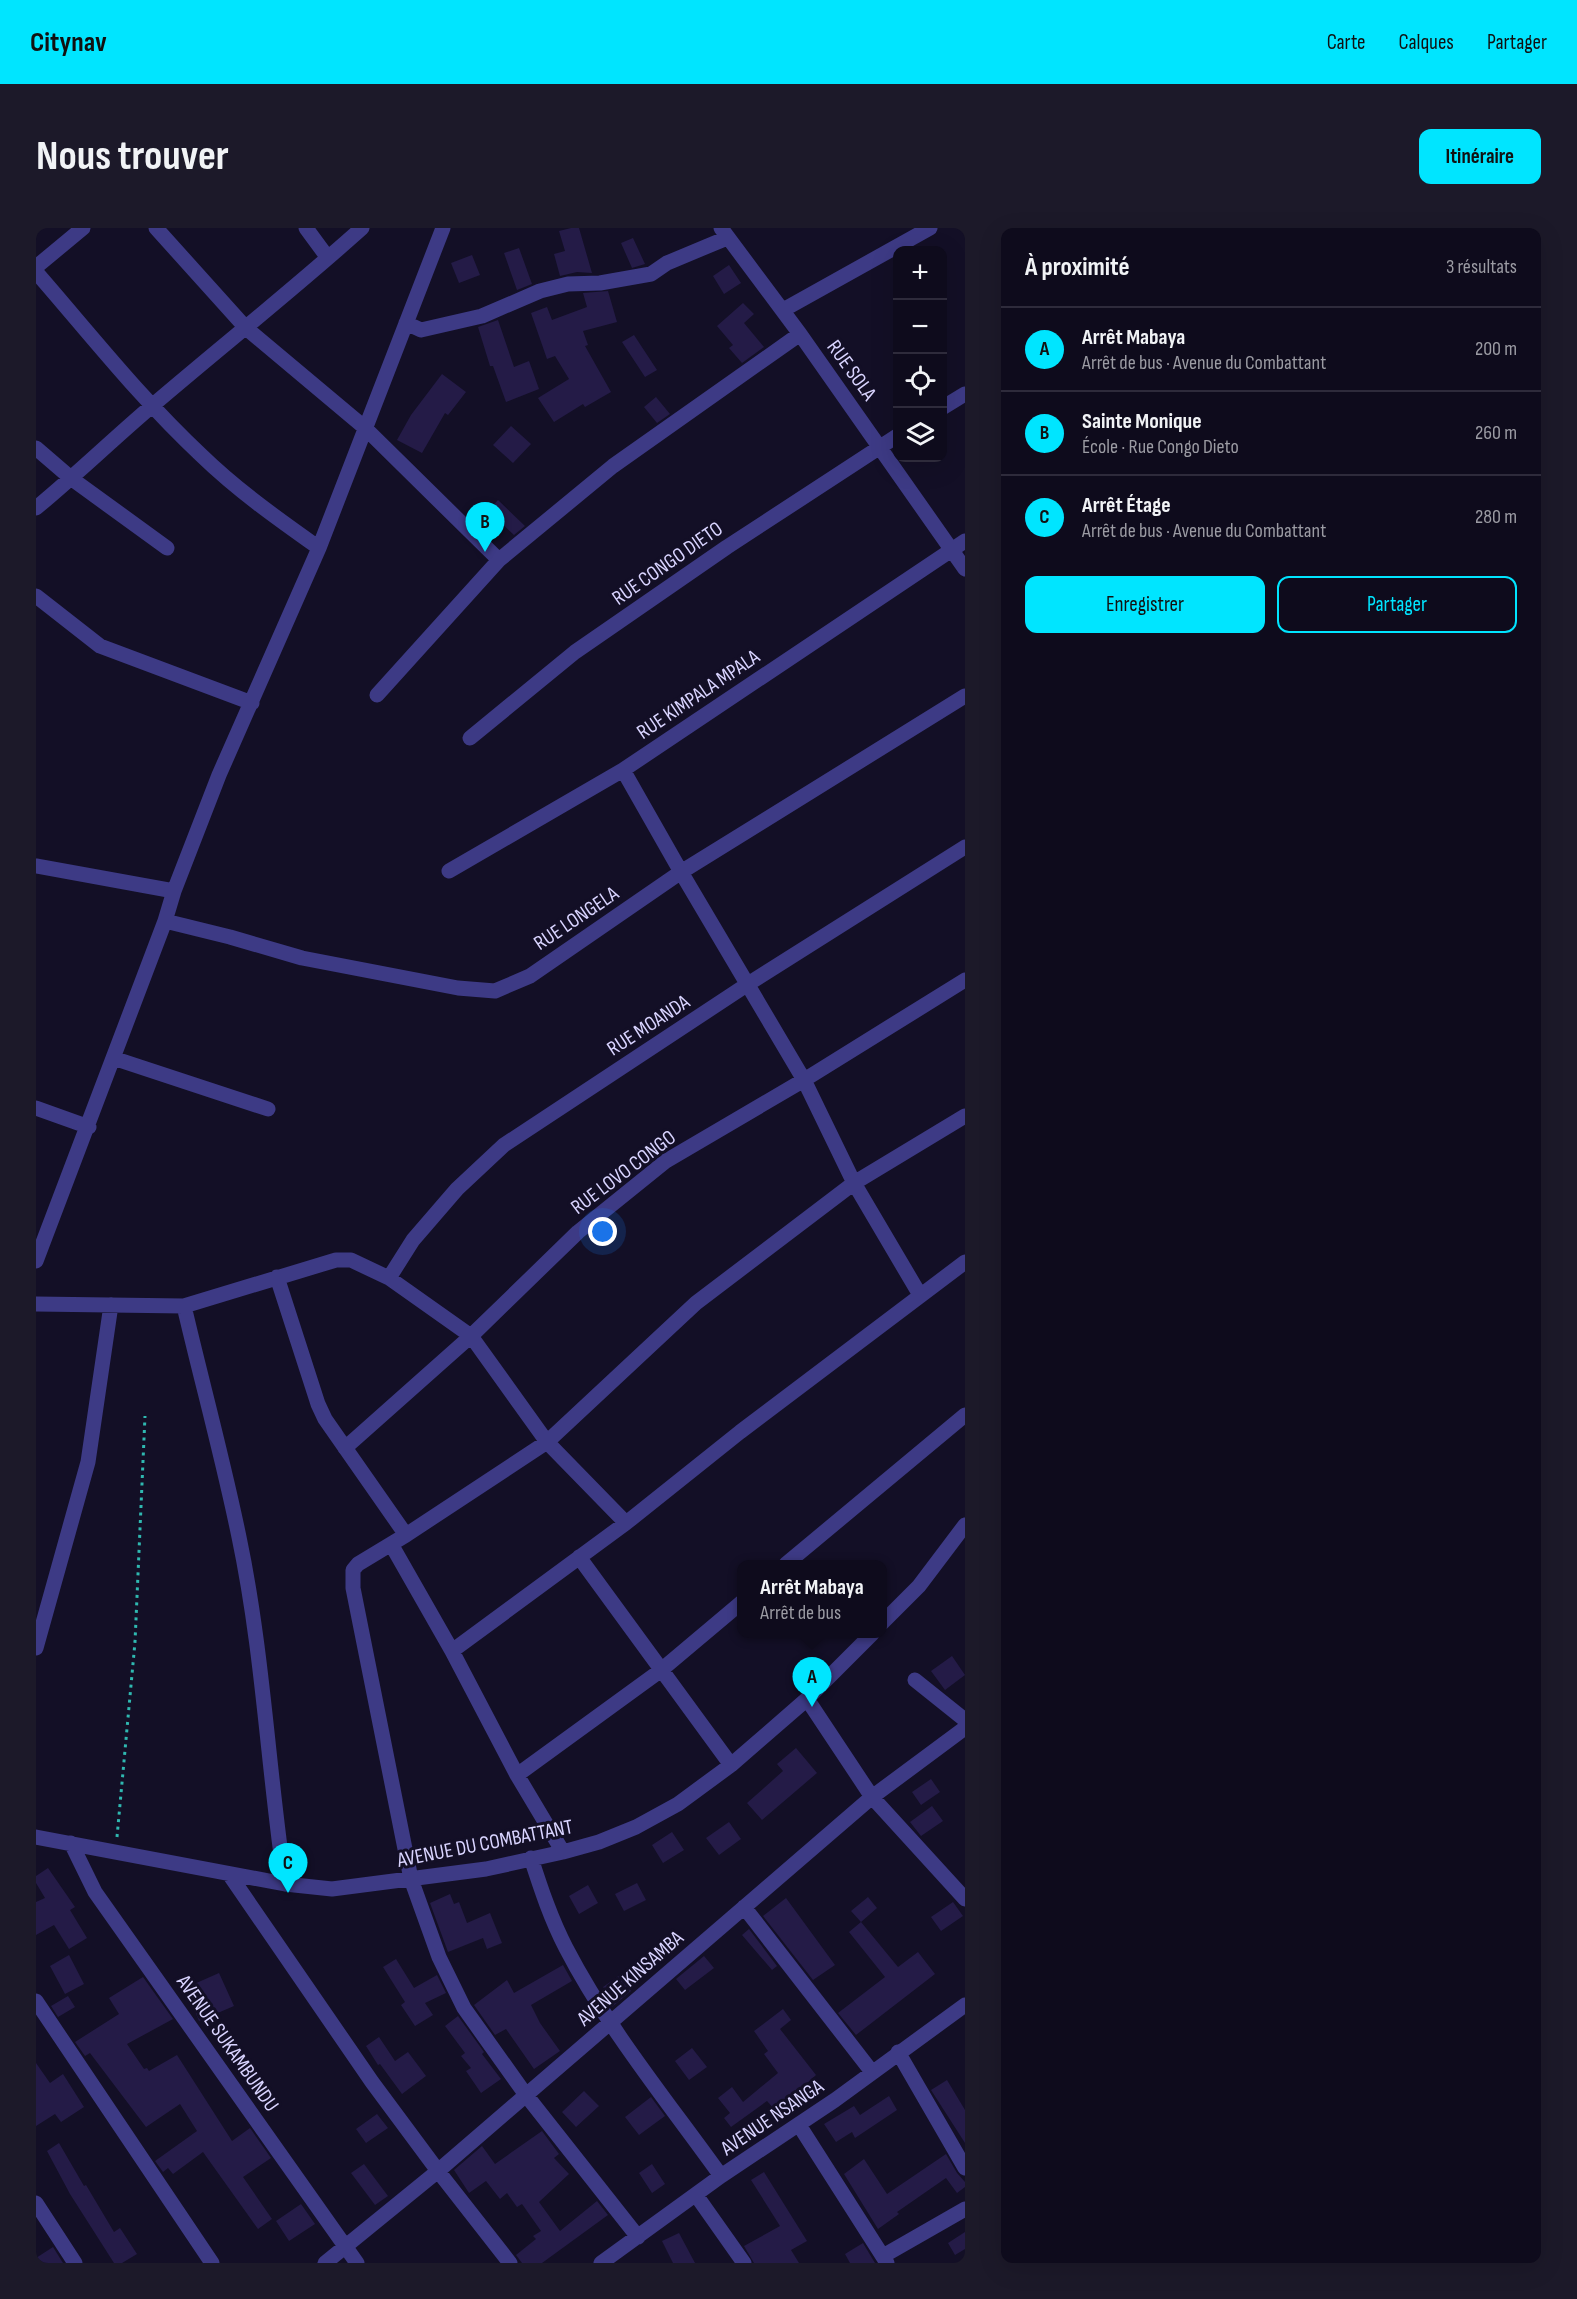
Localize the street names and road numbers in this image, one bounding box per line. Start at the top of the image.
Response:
street label: RUE SOLA [821,335,882,406]
street label: RUE CONGO DIETO [607,516,727,611]
street label: RUE KIMPALA MPALA [632,644,765,745]
street label: RUE LONGELA [529,880,624,956]
street label: RUE MOANDA [602,989,695,1061]
street label: RUE LOVO CONGO [566,1125,681,1220]
street label: AVENUE DU COMBATTANT [394,1814,576,1873]
street label: AVENUE KINSAMBA [571,1925,689,2032]
street label: AVENUE SUKAMBUNDU [171,1969,284,2116]
street label: AVENUE NSANGA [715,2073,829,2161]

